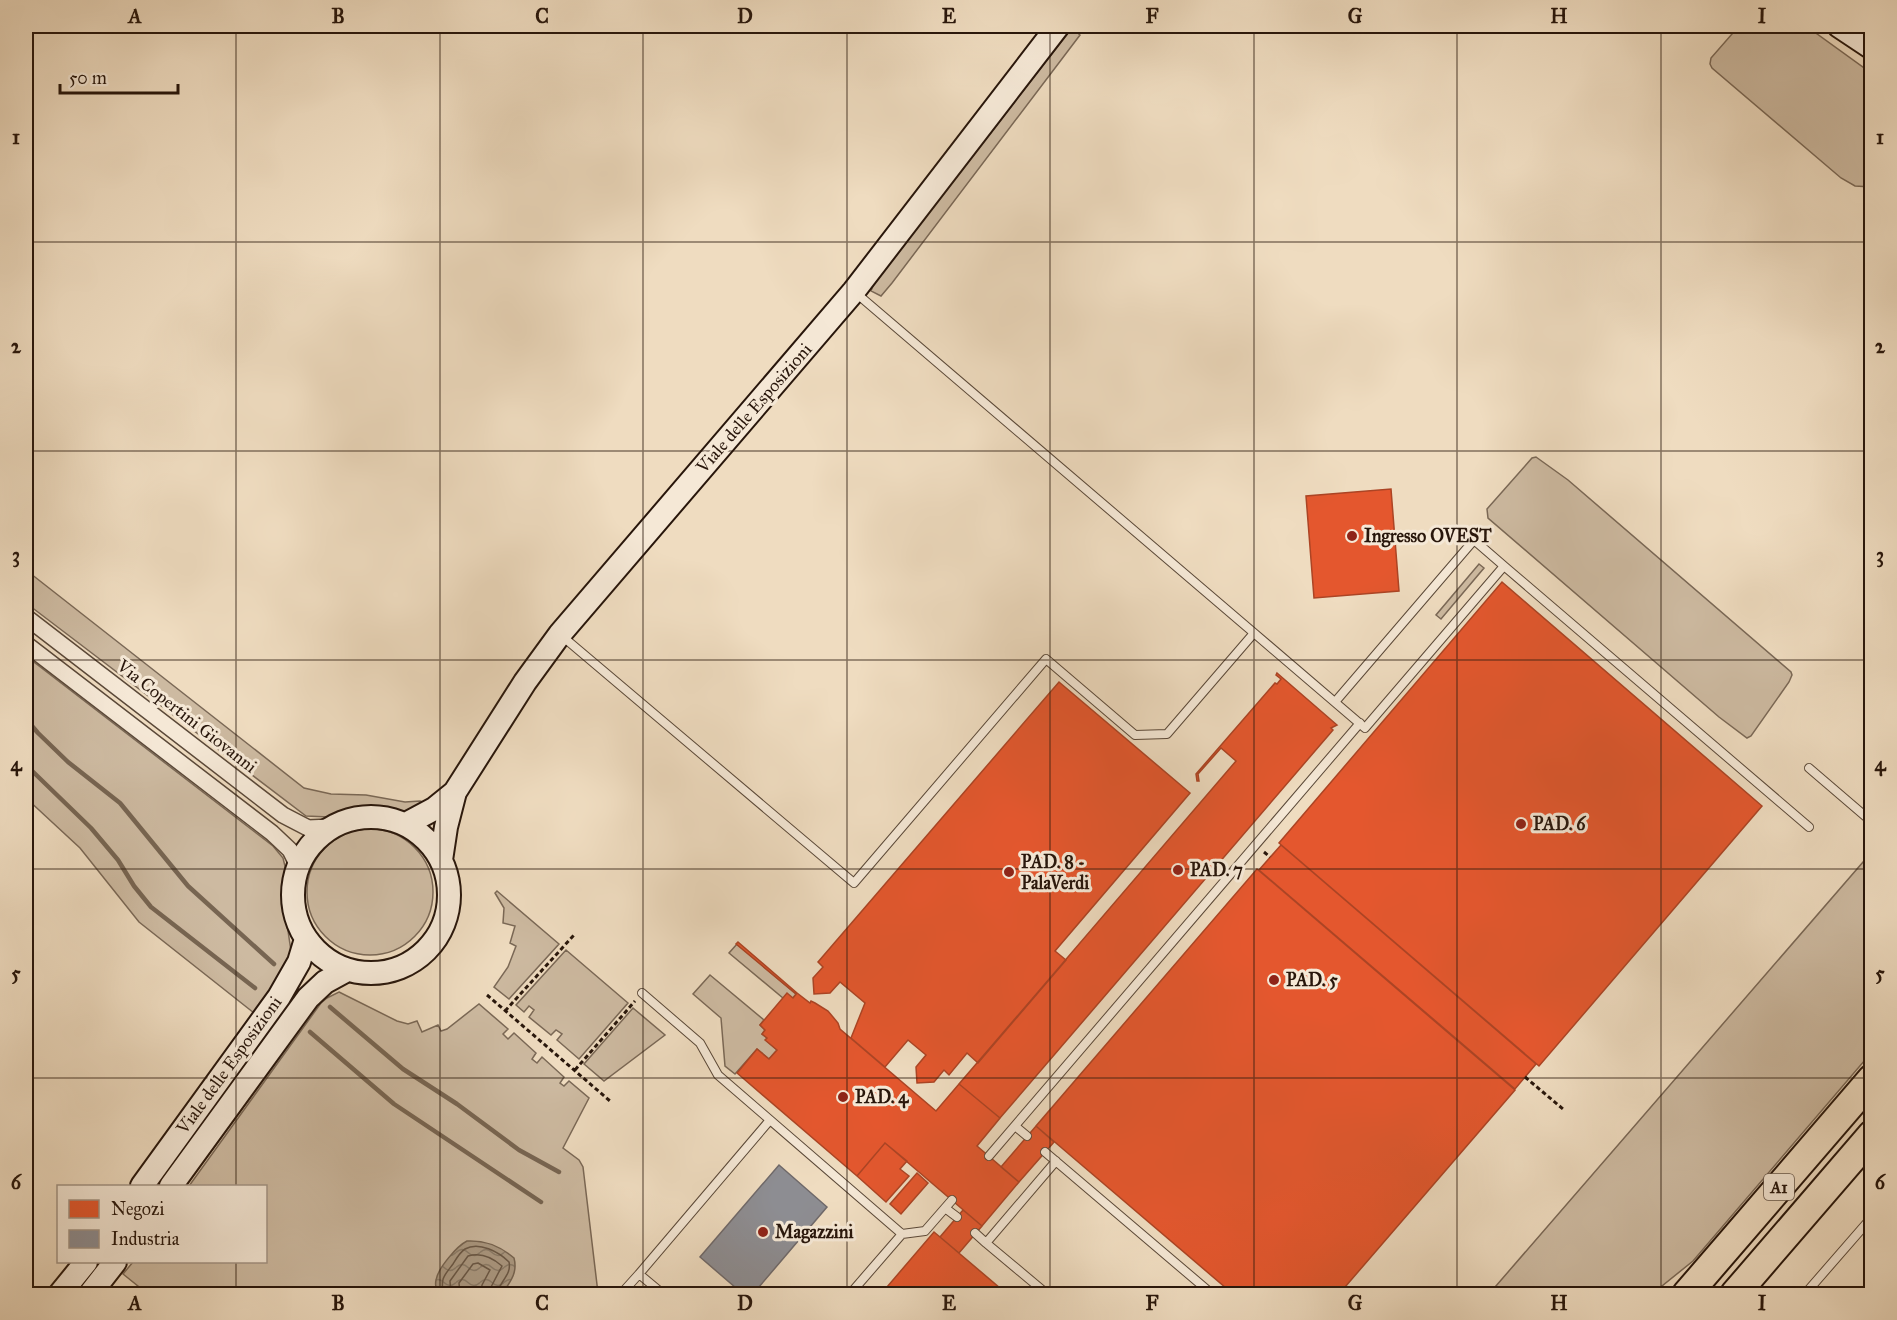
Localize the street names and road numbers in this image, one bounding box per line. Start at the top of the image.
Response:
street label: Viale delle Esposizioni [691,338,816,478]
street label: Via Copertini Giovanni [112,654,261,777]
street label: Viale delle Esposizioni [171,992,286,1139]
road number: A1 [1764,1174,1794,1200]

